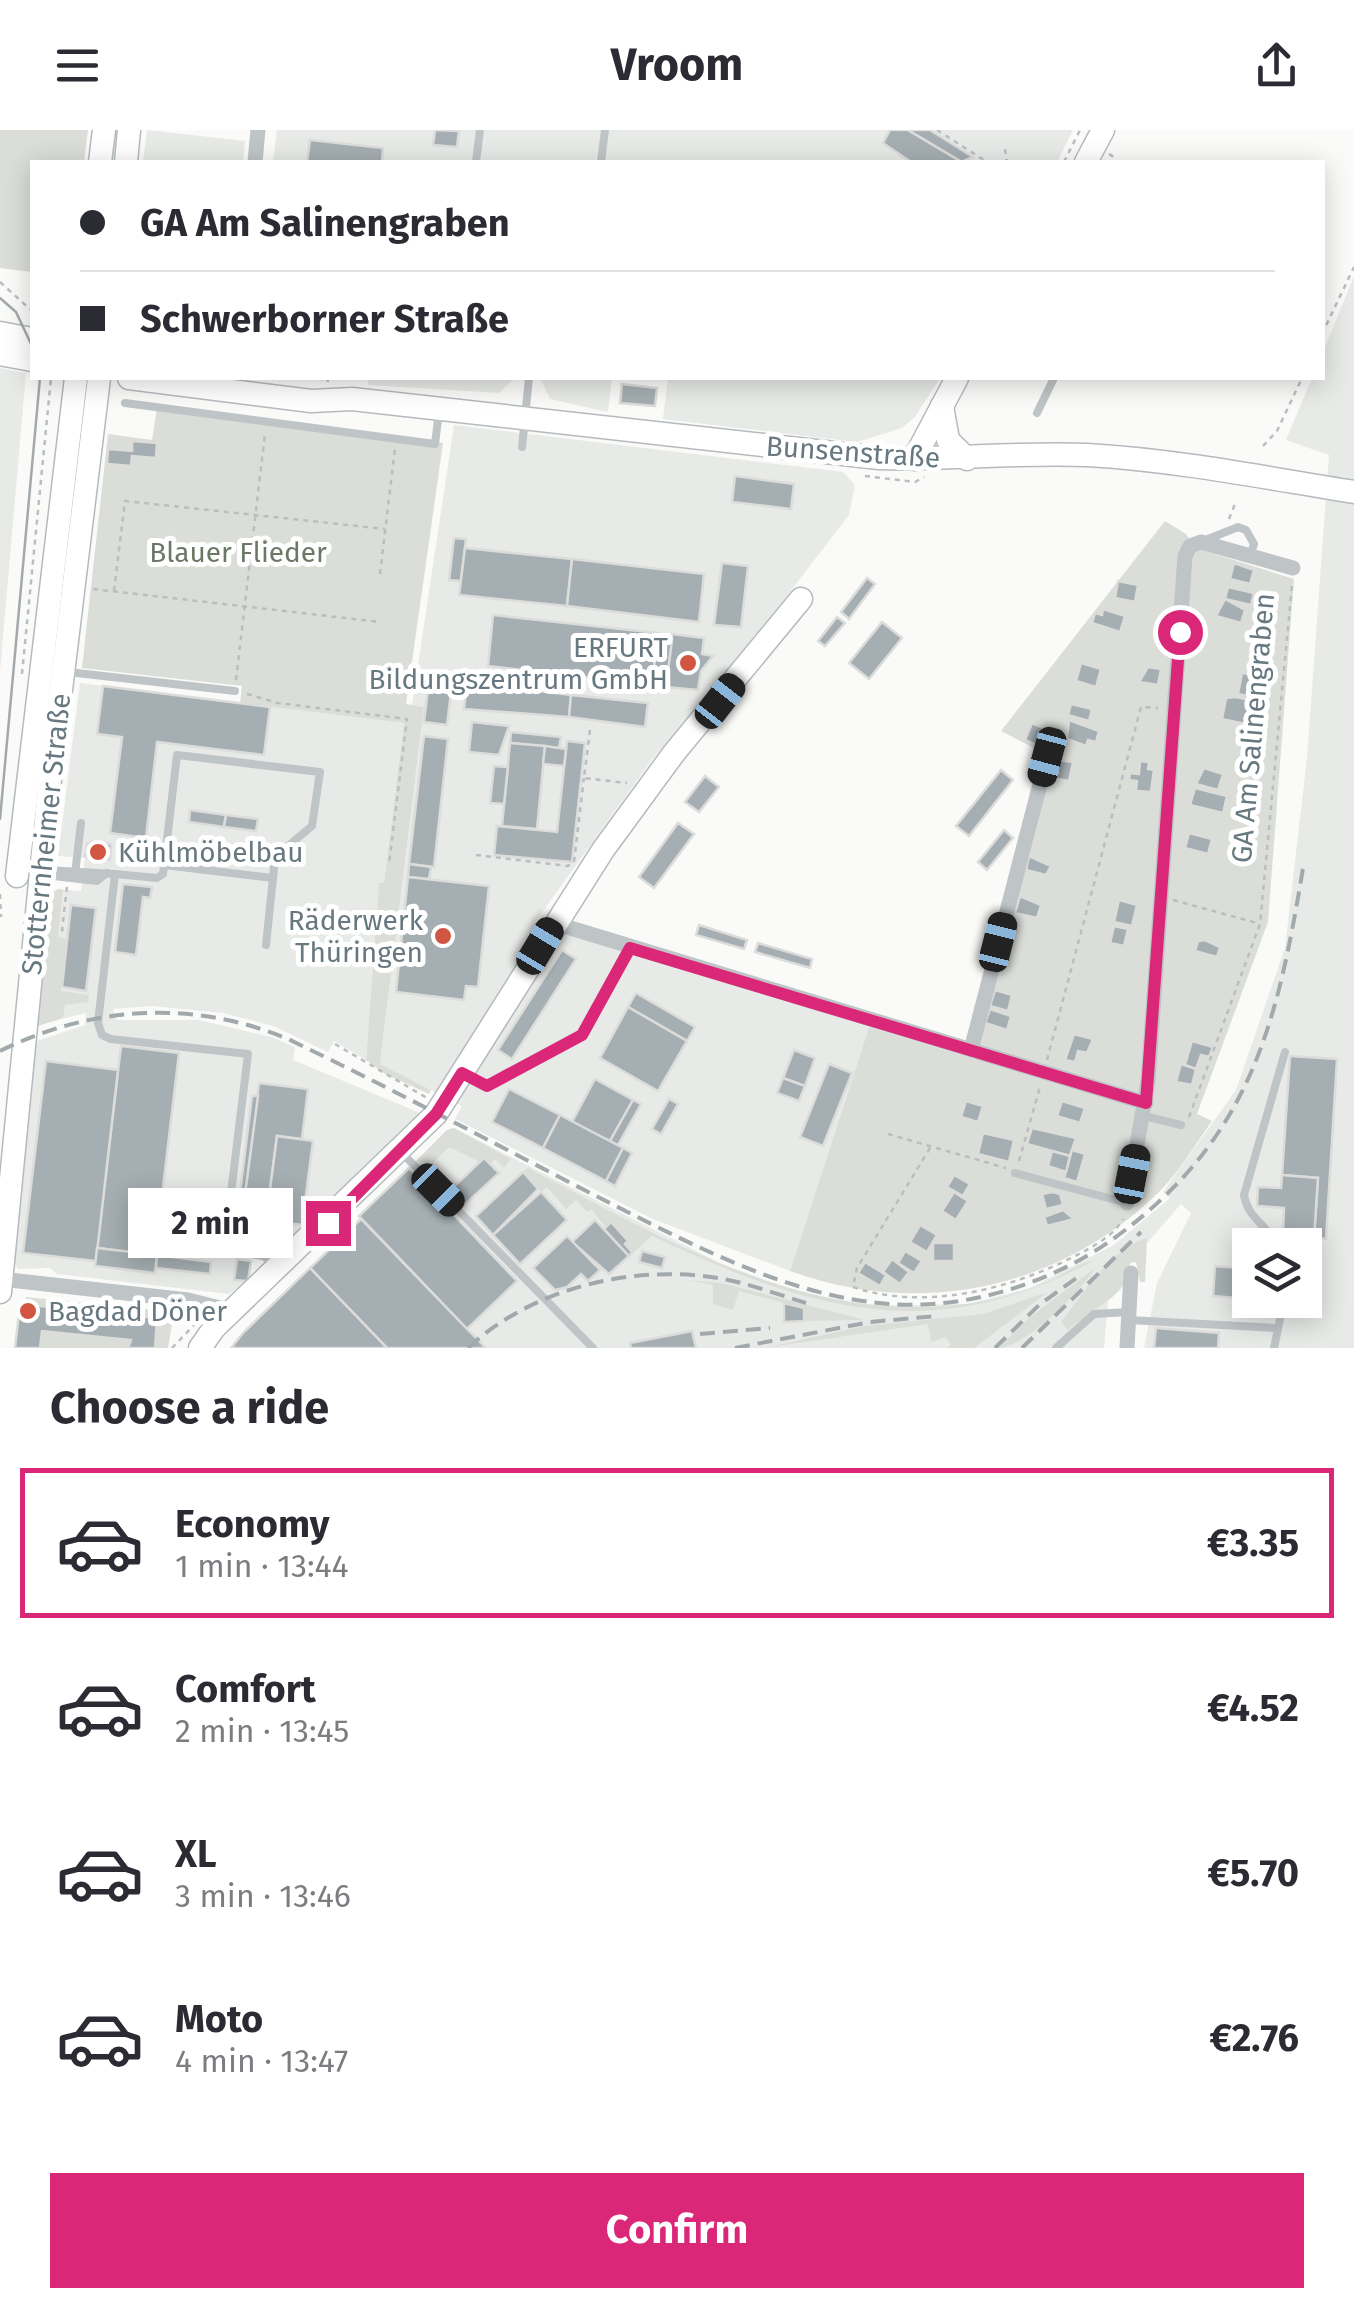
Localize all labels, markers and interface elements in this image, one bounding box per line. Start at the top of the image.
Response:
icon: menu [50,38,105,93]
text: Vroom [611,38,743,92]
icon: share [1249,38,1304,93]
text: GA Am Salinengraben [140,200,510,246]
text: Schwerborner Straße [140,296,509,342]
street label: Bunsenstraße [765,429,941,475]
park label: Blauer Flieder [149,536,327,569]
street label: GA Am Salinengraben [1225,592,1281,864]
route start [1158,610,1203,655]
place label: ERFURT Bildungszentrum GmbH [368,631,669,696]
marker: ERFURT Bildungszentrum GmbH [677,652,699,674]
car [690,668,750,734]
street label: Stotternheimer Straße [15,692,77,976]
car [1025,724,1069,790]
place label: Kühlmöbelbau [118,836,303,869]
marker: Kühlmöbelbau [87,841,109,863]
place label: Räderwerk Thüringen [288,904,424,969]
car [976,909,1020,975]
car [512,913,568,979]
marker: Räderwerk Thüringen [432,925,454,947]
car [1112,1142,1152,1206]
car [406,1158,470,1222]
callout: 2 min [128,1188,293,1258]
route end [306,1201,351,1246]
text: 2 min [171,1204,250,1242]
map controls [1232,1228,1322,1318]
button: layers [1232,1228,1322,1318]
place label: Bagdad Döner [48,1295,227,1328]
marker: Bagdad Döner [17,1300,39,1322]
text: Choose a ride [50,1381,329,1435]
icon: car [55,1498,145,1588]
text: Economy [175,1501,330,1547]
text: €3.35 [1207,1520,1299,1566]
text: 1 min · 13:44 [175,1547,349,1585]
icon: car [55,1663,145,1753]
text: Comfort [175,1666,316,1712]
text: €4.52 [1207,1685,1299,1731]
text: 2 min · 13:45 [175,1712,349,1750]
icon: car [55,1828,145,1918]
text: XL [175,1831,217,1877]
text: €5.70 [1207,1850,1299,1896]
text: 3 min · 13:46 [175,1877,351,1915]
icon: car [55,1993,145,2083]
text: Moto [175,1996,263,2042]
text: €2.76 [1210,2015,1299,2061]
text: 4 min · 13:47 [175,2042,348,2080]
button: Confirm [50,2173,1304,2288]

